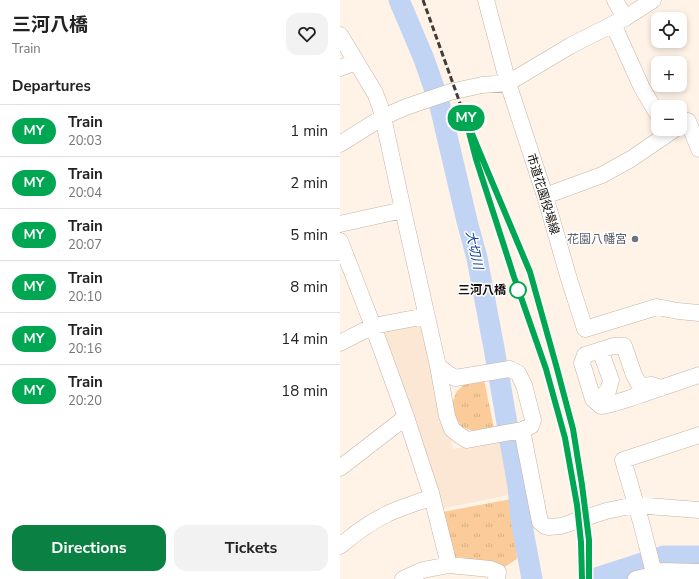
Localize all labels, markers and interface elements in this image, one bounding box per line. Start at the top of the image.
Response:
text: 三河八橋 [12,12,88,38]
map controls [651,12,687,136]
button: locate [651,12,687,48]
button: heart [286,13,328,55]
text: Train [12,40,41,58]
button: + [651,56,687,92]
text: Departures [12,76,91,96]
button: − [651,100,687,136]
line badge: MY [448,105,484,131]
text: MY [456,108,476,127]
text: Train [68,112,103,132]
text: MY [24,121,44,140]
text: 1 min [290,121,328,141]
text: 20:03 [68,132,102,150]
street label: 市道花園役場線 [523,151,563,237]
text: Train [68,164,103,184]
text: MY [24,173,44,192]
text: 2 min [290,173,328,193]
text: 20:04 [68,184,102,202]
text: Train [68,216,103,236]
text: MY [24,225,44,244]
text: 5 min [290,225,328,245]
water label: 大切川 [461,229,487,273]
place label: 花園八幡宮 [567,231,627,247]
marker: 花園八幡宮 [630,234,640,244]
text: 20:07 [68,236,102,254]
text: Train [68,268,103,288]
text: MY [24,277,44,296]
text: 8 min [290,277,328,297]
marker: 三河八橋 [509,281,527,299]
place label: 三河八橋 [458,282,507,298]
text: 20:10 [68,288,102,306]
text: Train [68,320,103,340]
text: MY [24,329,44,348]
text: 14 min [281,329,328,349]
text: 20:16 [68,340,102,358]
text: Train [68,372,103,392]
text: MY [24,381,44,400]
text: 18 min [281,381,328,401]
text: 20:20 [68,392,102,410]
button: Directions [12,525,166,571]
button: Tickets [174,525,328,571]

